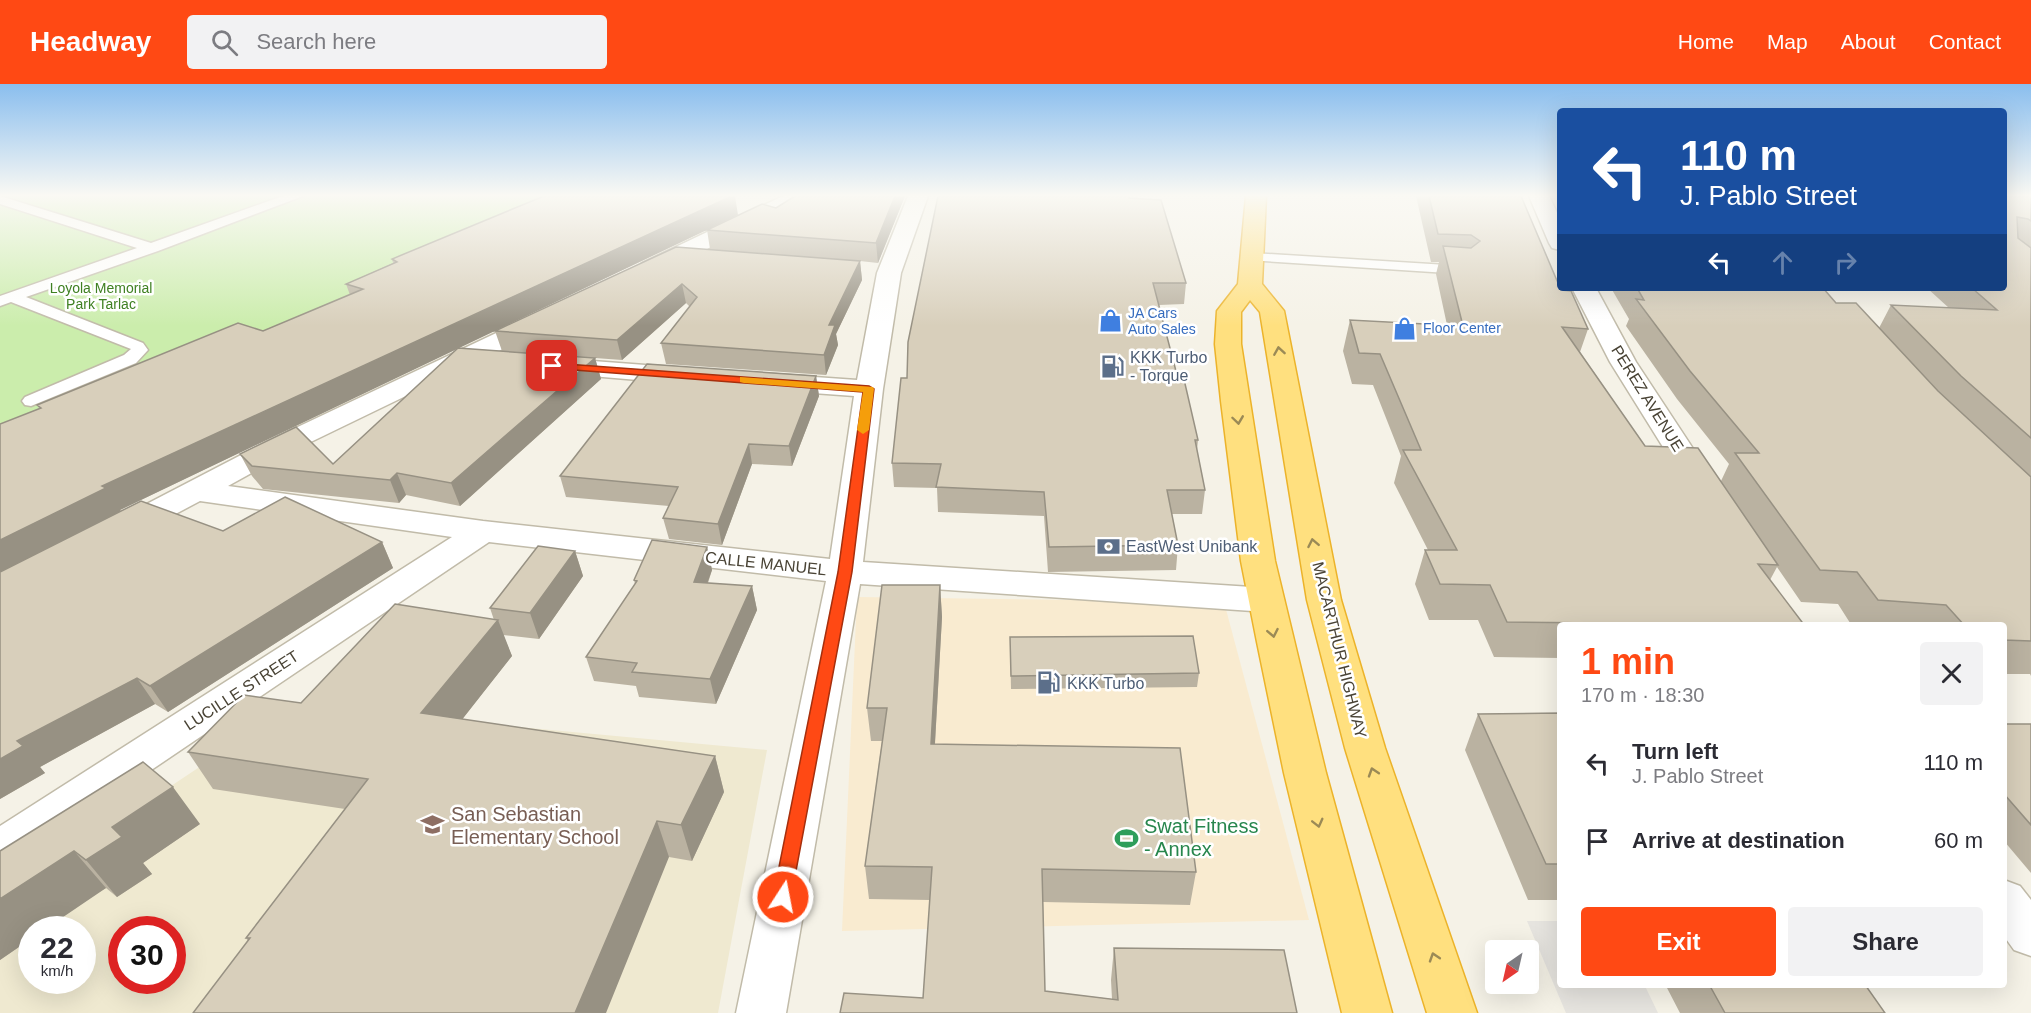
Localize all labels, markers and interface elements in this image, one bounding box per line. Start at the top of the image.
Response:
search box [187,15,607,69]
text: Headway [30,26,151,57]
icon: search [208,26,241,59]
text: Search here [256,29,376,54]
text: Home [1678,30,1734,53]
text: Map [1767,30,1808,53]
text: About [1841,30,1896,53]
text: Contact [1929,30,2001,53]
icon: left [1581,132,1659,210]
text: 110 m [1680,132,1797,179]
text: J. Pablo Street [1680,181,1857,211]
icon: left [1703,246,1736,279]
icon: ahead [1766,246,1799,279]
icon: right [1829,246,1862,279]
park label: Loyola Memorial Park Tarlac [50,280,152,312]
place label: JA Cars Auto Sales [1128,305,1196,337]
shop icon: JA Cars Auto Sales [1097,308,1123,334]
shop icon: Floor Center [1392,315,1418,341]
place label: Floor Center [1423,320,1501,336]
pin [526,340,577,391]
street label: PEREZ AVENUE [1608,342,1687,454]
one-way arrow [1273,347,1285,356]
icon: arrive [535,349,568,382]
place label: KKK Turbo - Torque [1130,349,1207,384]
fuel station icon: KKK Turbo - Torque [1099,353,1125,379]
one-way arrow [1232,415,1244,424]
bank icon: EastWest Unibank [1095,533,1121,559]
place label: EastWest Unibank [1126,538,1258,555]
one-way arrow [1307,539,1320,549]
street label: CALLE MANUEL [704,549,828,578]
street label: MACARTHUR HIGHWAY [1309,560,1370,740]
one-way arrow [1266,627,1279,637]
text: 1 min [1581,641,1675,682]
button: close [1920,642,1983,705]
street label: LUCILLE STREET [181,647,302,734]
fuel station icon: KKK Turbo [1036,670,1062,696]
place label: KKK Turbo [1067,675,1144,692]
text: 170 m · 18:30 [1581,684,1704,706]
text: Turn left [1632,739,1718,764]
icon: left [1581,747,1614,780]
text: 110 m [1923,750,1983,775]
text: J. Pablo Street [1632,765,1763,787]
one-way arrow [1368,767,1380,778]
place label: San Sebastian Elementary School [451,803,619,848]
school or university icon: San Sebastian Elementary School [420,812,446,838]
place label: Swat Fitness - Annex [1144,815,1258,860]
one-way arrow [1311,817,1324,827]
sports icon: Swat Fitness - Annex [1113,825,1139,851]
icon: arrive [1581,825,1614,858]
text: Arrive at destination [1632,828,1845,853]
text: 60 m [1934,828,1983,853]
position arrow [751,865,815,929]
button: Exit [1581,907,1776,976]
button: Share [1788,907,1983,976]
speed limit sign: 30 [108,916,186,994]
text: 22 [40,931,74,964]
north arrow [1485,940,1539,994]
map controls [1485,940,1539,994]
one-way arrow [1429,952,1441,963]
text: km/h [41,962,73,979]

